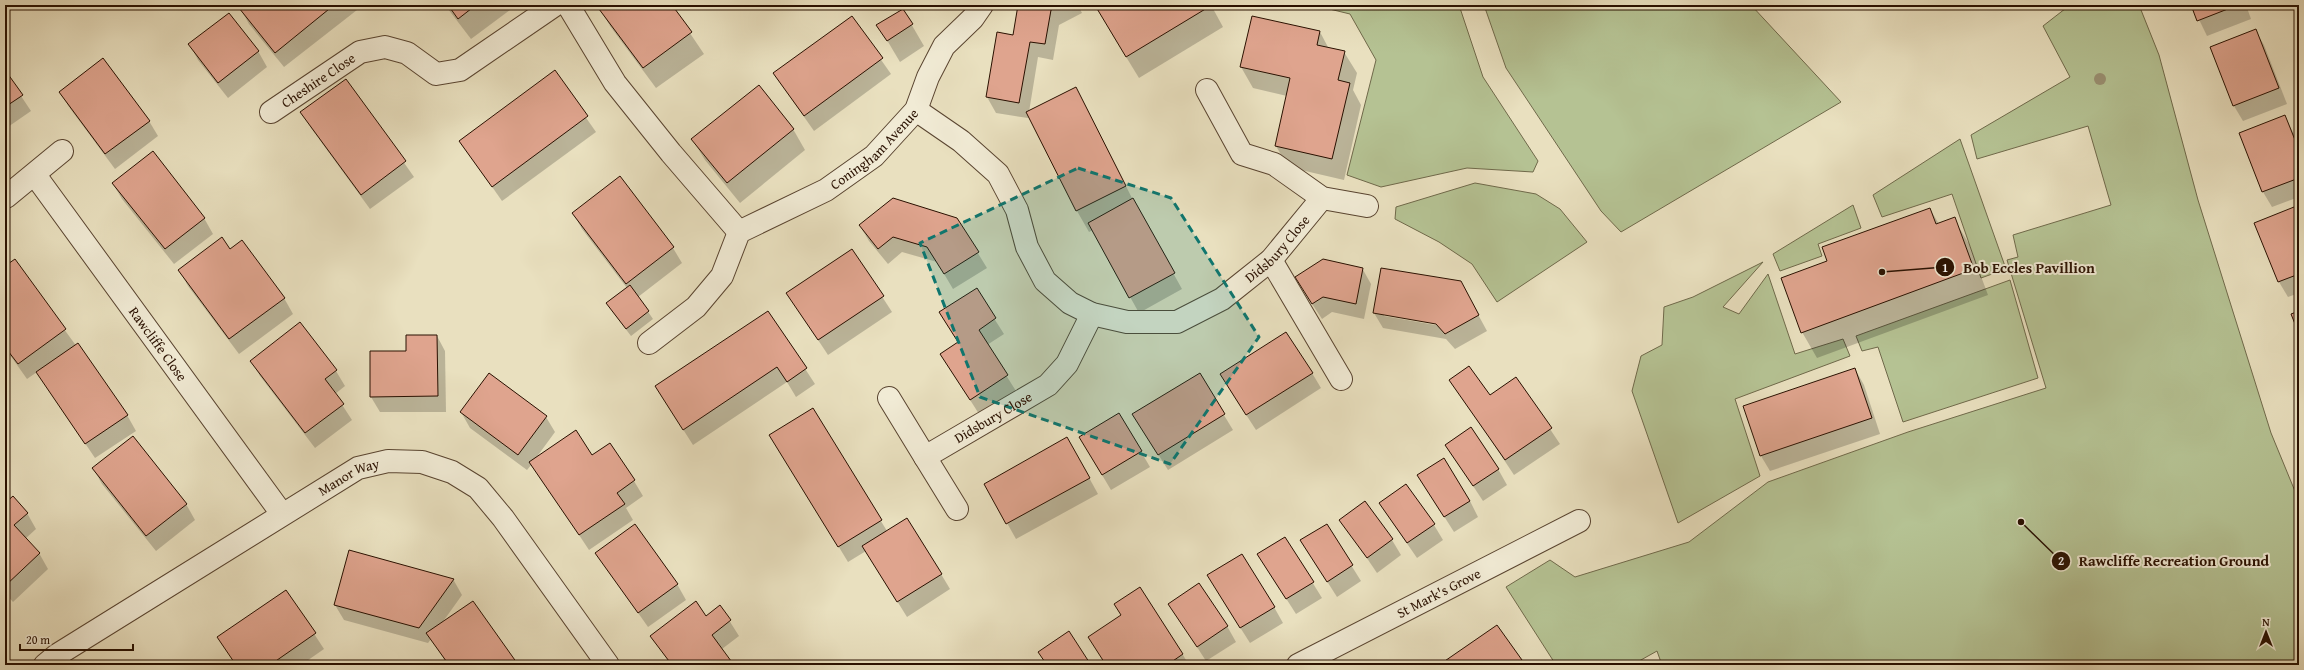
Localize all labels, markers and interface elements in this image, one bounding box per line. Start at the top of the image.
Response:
street label: Cheshire Close [277,48,360,112]
street label: Coningham Avenue [826,104,923,194]
street label: Didsbury Close [1240,210,1314,287]
callout: Bob Eccles Pavillion [1935,254,2103,281]
text: Bob Eccles Pavillion [1963,257,2095,278]
text: 1 [1942,259,1948,276]
street label: Rawcliffe Close [124,303,192,386]
street label: Didsbury Close [950,386,1036,448]
street label: Manor Way [314,453,381,500]
callout: Rawcliffe Recreation Ground [2051,547,2277,574]
text: Rawcliffe Recreation Ground [2079,550,2270,571]
text: 2 [2058,552,2064,569]
street label: St Mark's Grove [1393,563,1485,623]
north arrow [2246,612,2286,652]
text: N [2262,614,2270,630]
scale bar [20,626,133,652]
text: 20 m [26,631,50,648]

